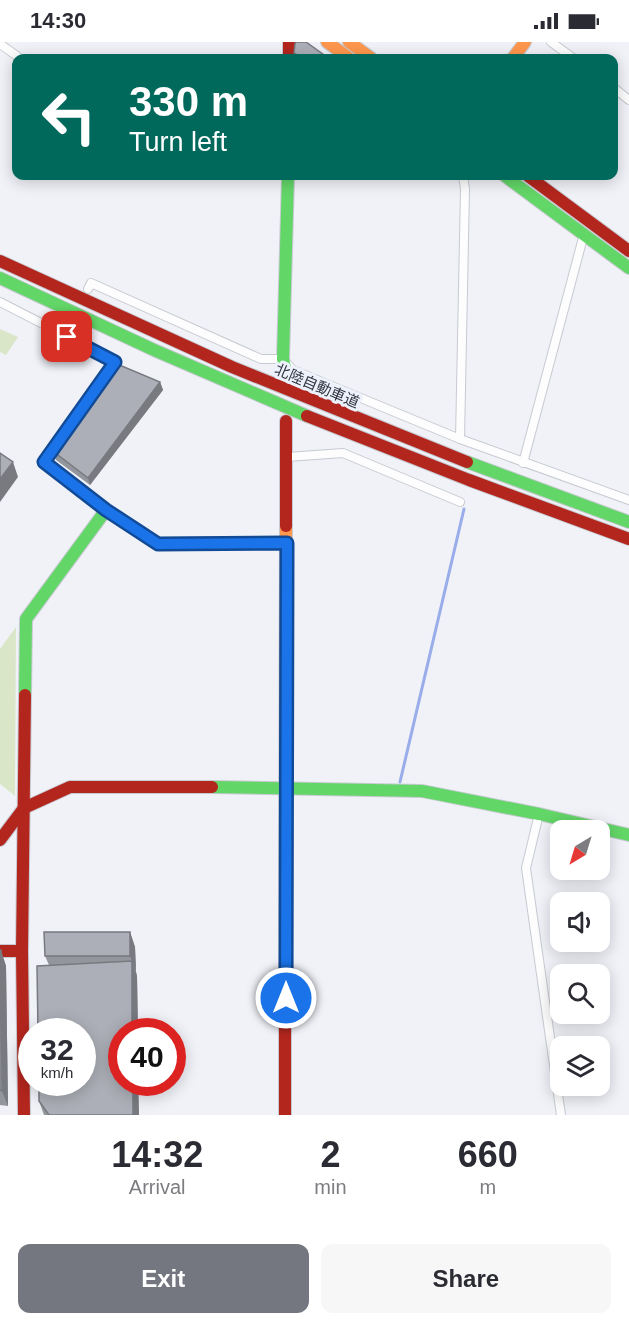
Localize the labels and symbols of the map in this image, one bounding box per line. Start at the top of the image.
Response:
pin [41,311,92,362]
street label: 北陸自動車道 [272,360,362,411]
north arrow [550,820,610,880]
position arrow [254,966,318,1030]
speed limit sign: 40 [108,1018,186,1096]

